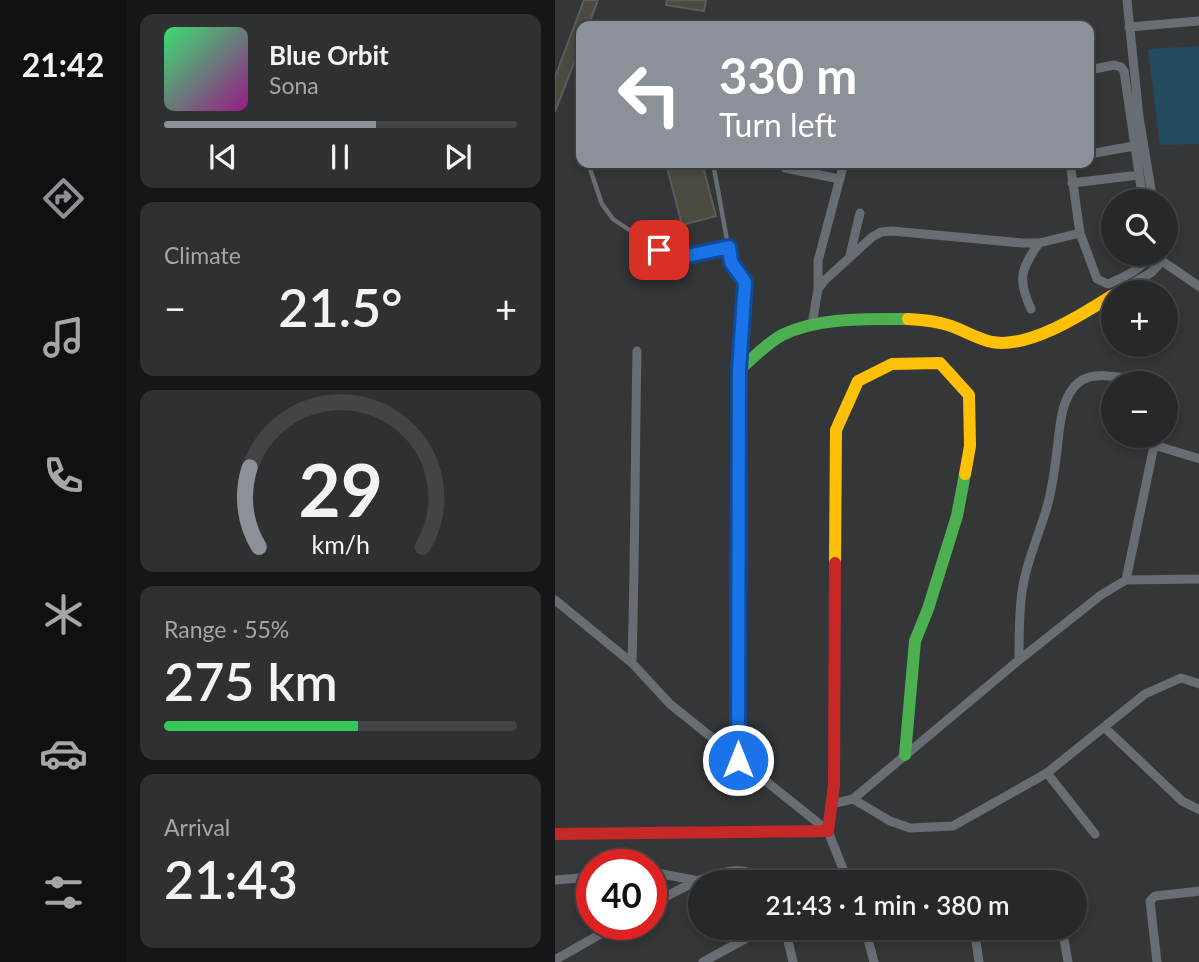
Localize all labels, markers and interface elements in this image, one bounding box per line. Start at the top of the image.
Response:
text: Blue Orbit [269,39,389,71]
text: 21:42 [22,45,104,84]
text: 330 m [719,46,857,104]
icon: left [604,49,695,140]
text: Sona [269,71,319,99]
text: Turn left [719,105,836,144]
icon: previous [204,138,242,176]
icon: pause [321,138,359,176]
icon: next [439,138,477,176]
icon: directions [39,174,88,223]
map controls [1101,189,1178,448]
button: search [1101,189,1178,266]
pin [629,220,689,280]
icon: arrive [640,231,678,269]
text: Climate [164,241,241,269]
text: 21.5° [278,276,403,338]
button: + [1101,280,1178,357]
text: − [164,285,186,331]
text: + [495,285,517,331]
icon: music [39,313,88,362]
button: − [1101,371,1178,448]
text: 29 [298,445,383,533]
icon: phone [39,451,88,500]
text: km/h [311,529,370,559]
icon: climate [39,590,88,639]
text: Range · 55% [164,615,289,643]
text: 275 km [164,650,338,712]
position arrow [701,723,775,797]
icon: car [39,729,88,778]
text: Arrival [164,813,230,841]
text: 21:43 [164,848,298,910]
speed limit sign: 40 [576,849,667,940]
icon: filters [39,868,88,917]
text: 21:43 · 1 min · 380 m [765,889,1010,921]

